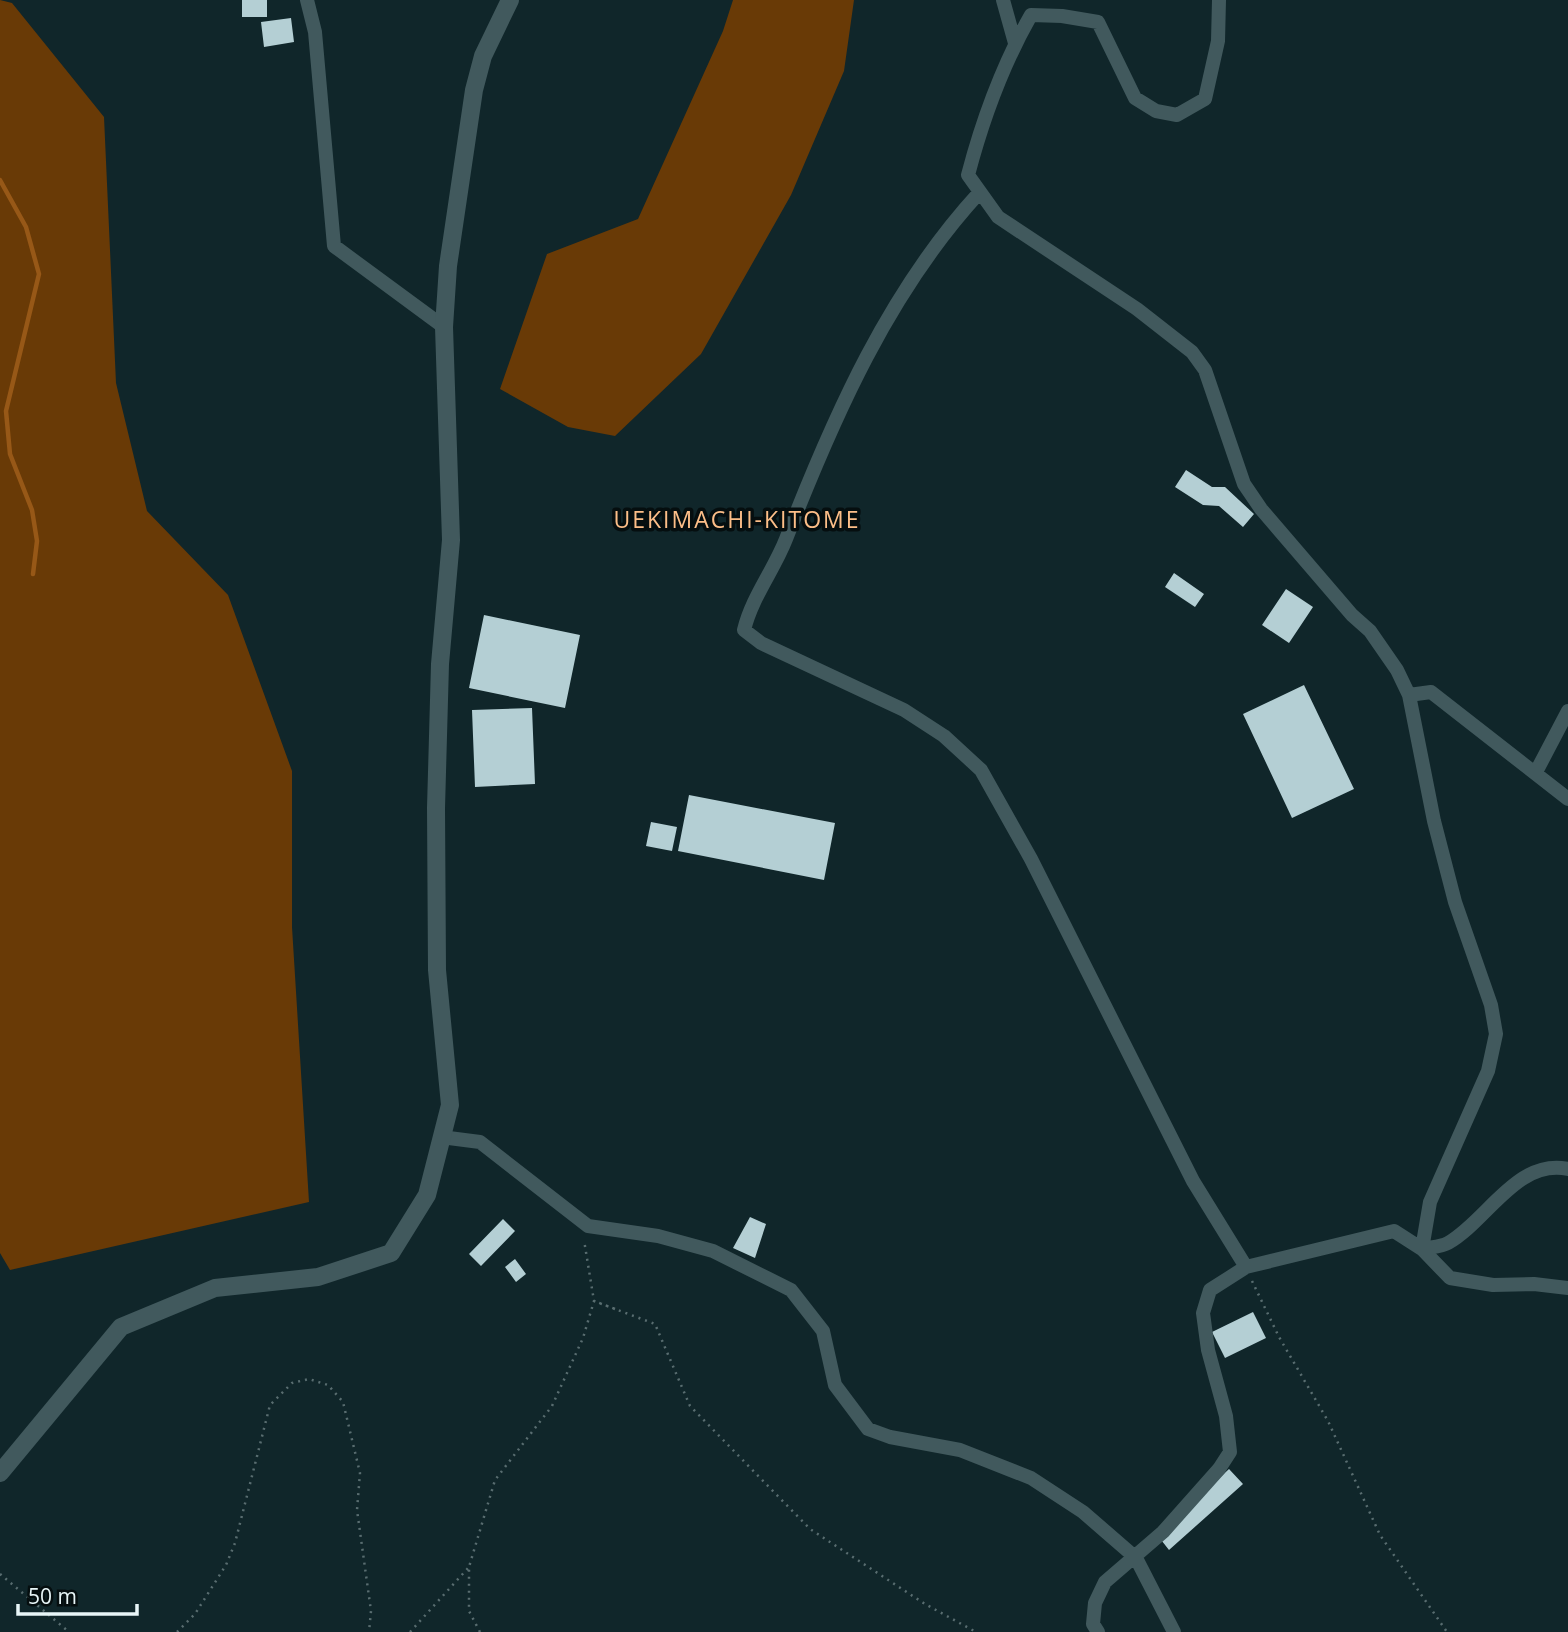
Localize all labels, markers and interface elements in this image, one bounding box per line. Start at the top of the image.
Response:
district label: UEKIMACHI-KITOME [613,503,861,535]
scale bar [18,1572,136,1616]
text: 50 m [28,1582,77,1610]

